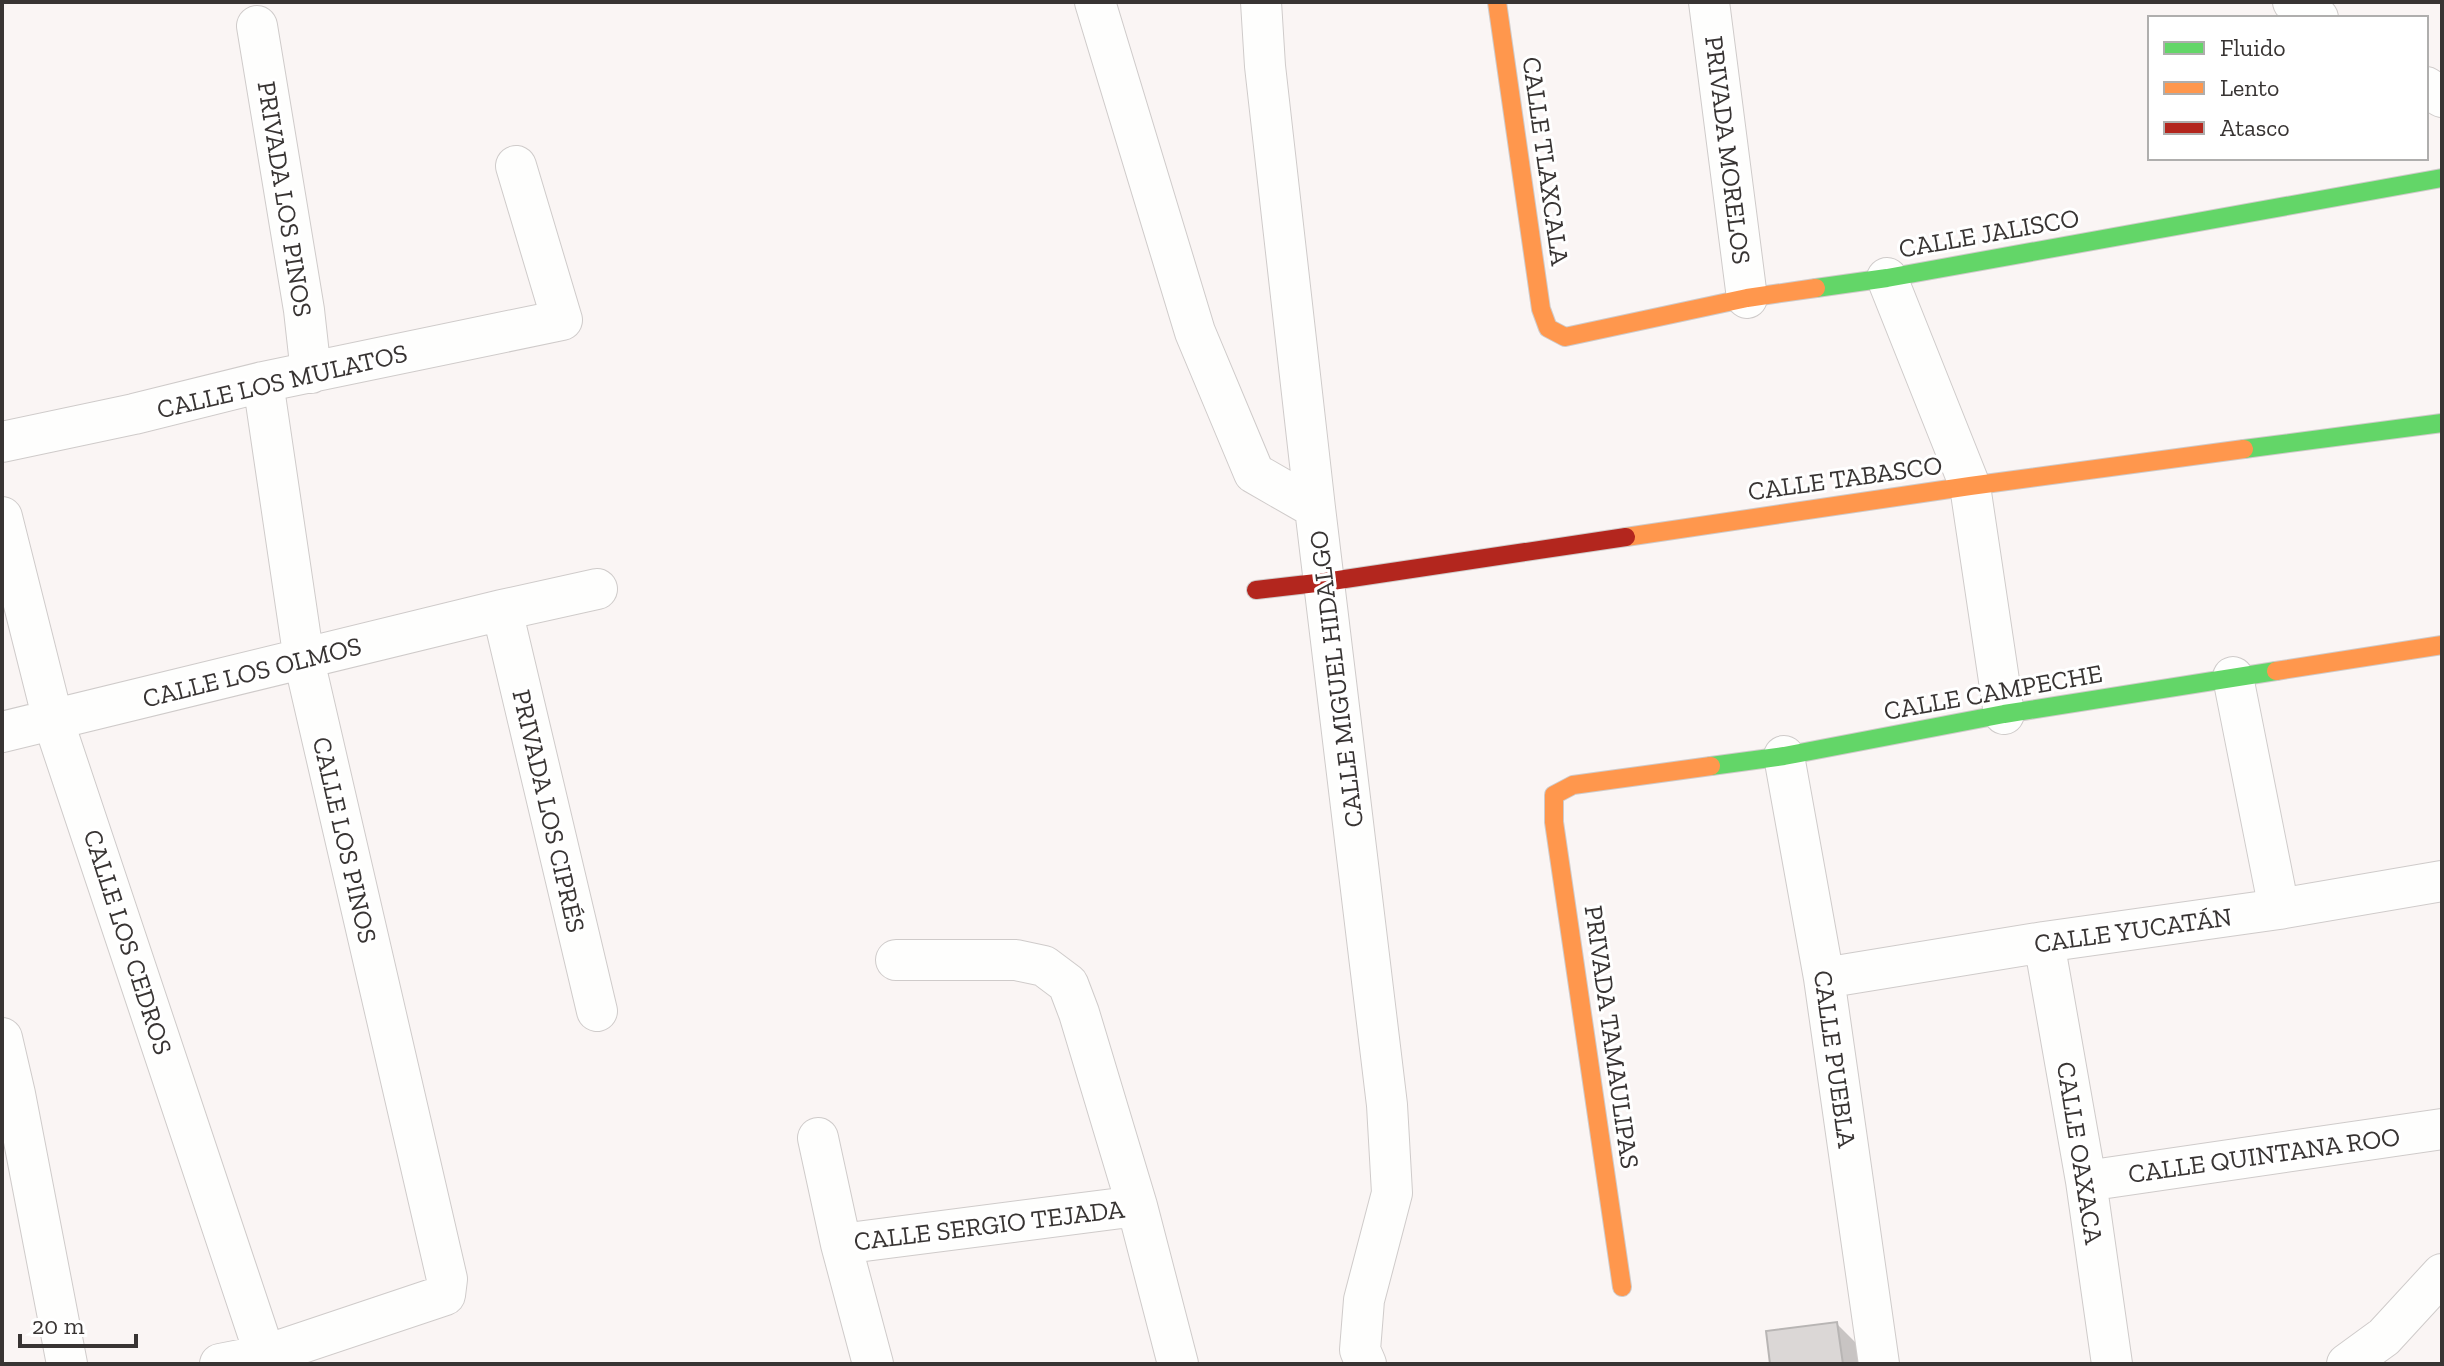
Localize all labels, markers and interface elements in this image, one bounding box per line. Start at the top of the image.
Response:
legend [2148,16,2428,160]
text: Fluido [2220,33,2285,62]
street label: PRIVADA MORELOS [1698,34,1758,266]
street label: CALLE TLAXCALA [1516,55,1577,268]
text: Lento [2220,73,2279,102]
street label: PRIVADA LOS PINOS [251,79,319,319]
text: Atasco [2220,113,2290,142]
street label: CALLE JALISCO [1896,201,2082,265]
street label: CALLE LOS MULATOS [154,337,410,425]
street label: CALLE TABASCO [1746,449,1944,507]
street label: CALLE MIGUEL HIDALGO [1302,529,1370,829]
street label: CALLE LOS OLMOS [139,629,365,715]
street label: CALLE CAMPECHE [1881,657,2105,727]
street label: PRIVADA LOS CIPRÉS [505,686,593,936]
street label: CALLE LOS PINOS [306,734,384,946]
street label: CALLE LOS CEDROS [76,825,180,1059]
street label: CALLE YUCATÁN [2032,900,2234,960]
street label: PRIVADA TAMAULIPAS [1578,903,1646,1171]
street label: CALLE PUEBLA [1807,968,1863,1151]
street label: CALLE OAXACA [2050,1059,2110,1248]
street label: CALLE QUINTANA ROO [2126,1120,2402,1190]
street label: CALLE SERGIO TEJADA [852,1192,1127,1257]
scale bar [20,1298,136,1348]
text: 20 m [32,1311,85,1340]

